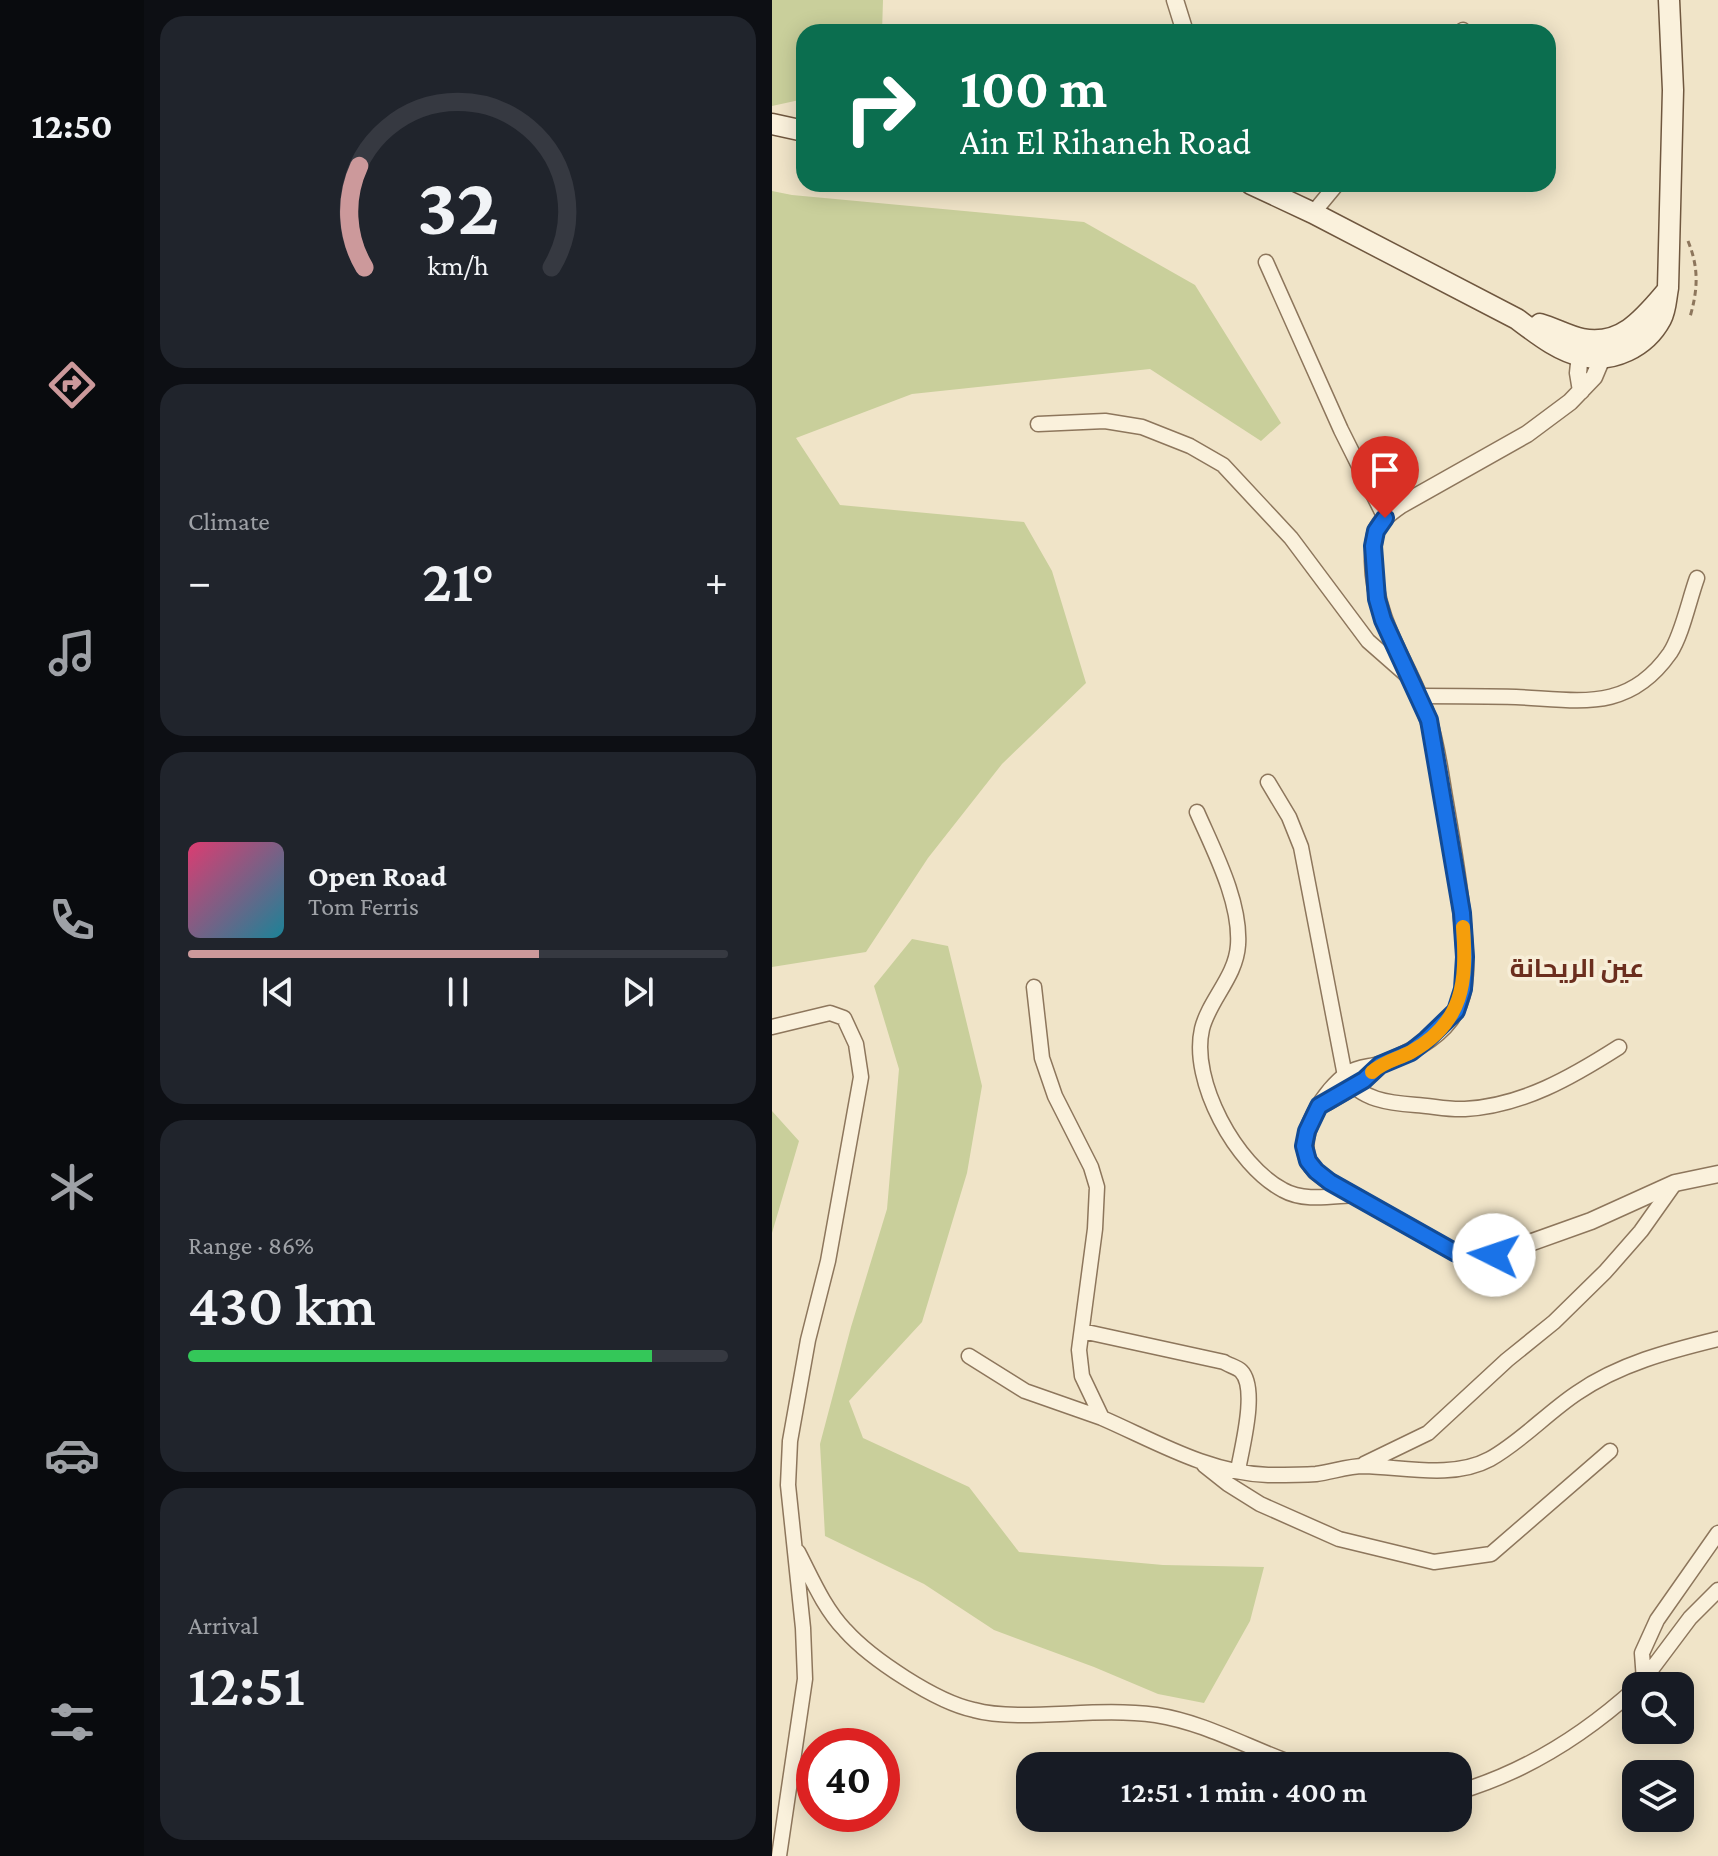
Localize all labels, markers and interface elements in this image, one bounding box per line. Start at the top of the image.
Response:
icon: right [828,56,932,160]
text: 100 m [960,57,1107,119]
text: 12:50 [31,106,113,146]
text: Ain El Rihaneh Road [960,122,1251,162]
text: 32 [417,159,499,252]
text: km/h [427,249,489,281]
icon: directions [44,357,100,413]
pin [1351,436,1419,518]
icon: arrive [1363,448,1407,492]
text: Climate [188,507,270,536]
text: 21° [422,547,494,614]
text: − [188,557,211,605]
text: + [705,557,728,605]
icon: music [44,625,100,681]
text: Open Road [308,859,447,892]
icon: phone [44,892,100,948]
text: Tom Ferris [308,892,419,921]
district label: عين الريحانة [1510,954,1644,984]
icon: previous [256,970,300,1014]
icon: pause [436,970,480,1014]
icon: next [616,970,660,1014]
icon: climate [44,1159,100,1215]
position arrow [1452,1213,1536,1297]
text: Range · 86% [188,1231,314,1260]
text: 430 km [188,1271,376,1338]
icon: car [44,1427,100,1483]
text: Arrival [188,1611,259,1640]
text: 12:51 [188,1651,305,1718]
map controls [1622,1672,1694,1832]
button: search [1622,1672,1694,1744]
icon: filters [44,1694,100,1750]
speed limit sign: 40 [796,1728,900,1832]
button: layers [1622,1760,1694,1832]
text: 12:51 · 1 min · 400 m [1121,1775,1367,1808]

